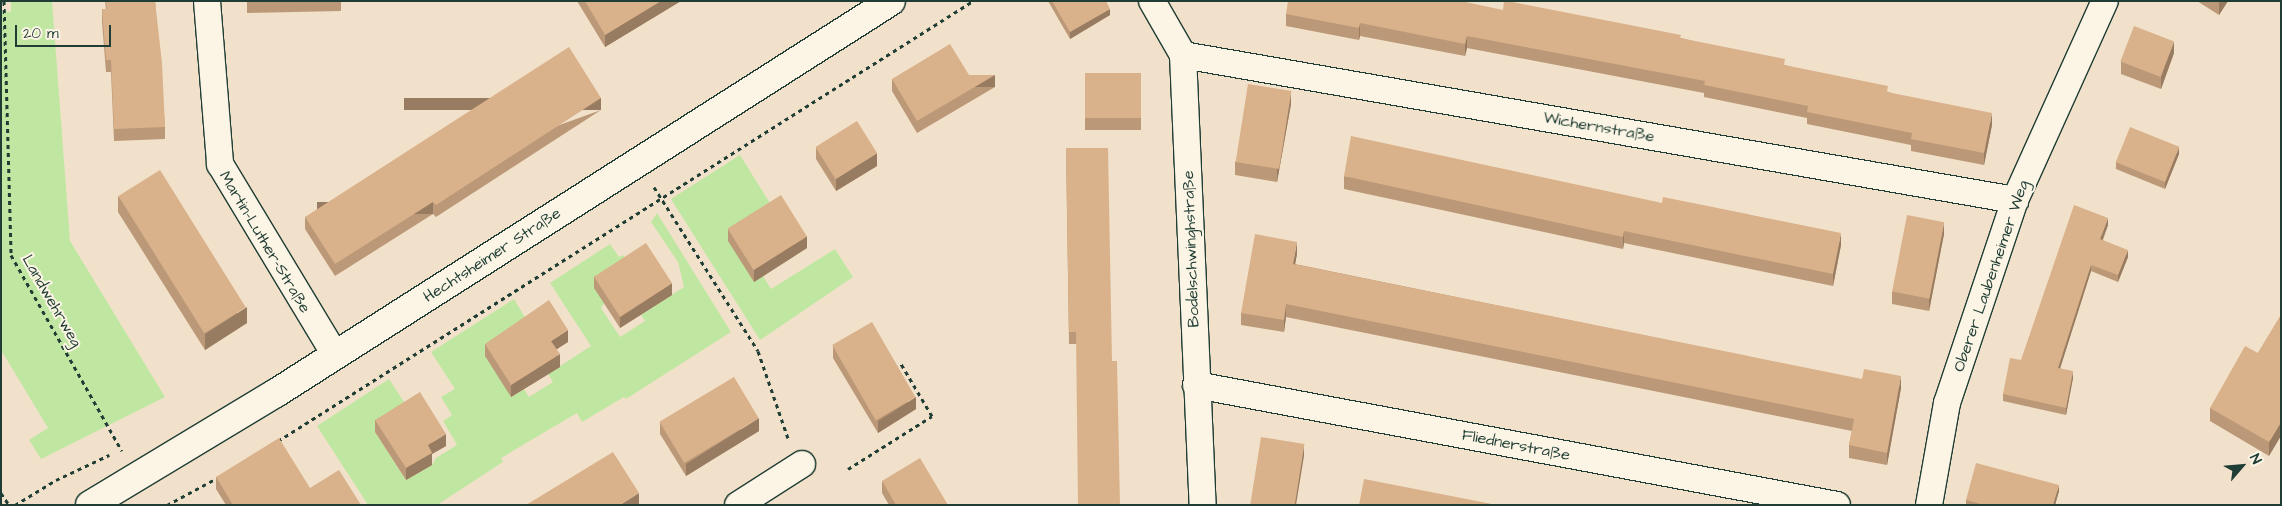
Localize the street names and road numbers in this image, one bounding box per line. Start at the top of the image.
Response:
street label: Wichernstraße [1542,108,1656,146]
street label: Martin-Luther-Straße [215,168,315,316]
street label: Bodelschwinghstraße [1179,170,1203,328]
street label: Oberer Laubenheimer Weg [1949,178,2033,374]
street label: Hechtsheimer Straße [420,203,564,307]
street label: Landwehrweg [18,251,86,351]
street label: Fliednerstraße [1460,425,1572,465]

